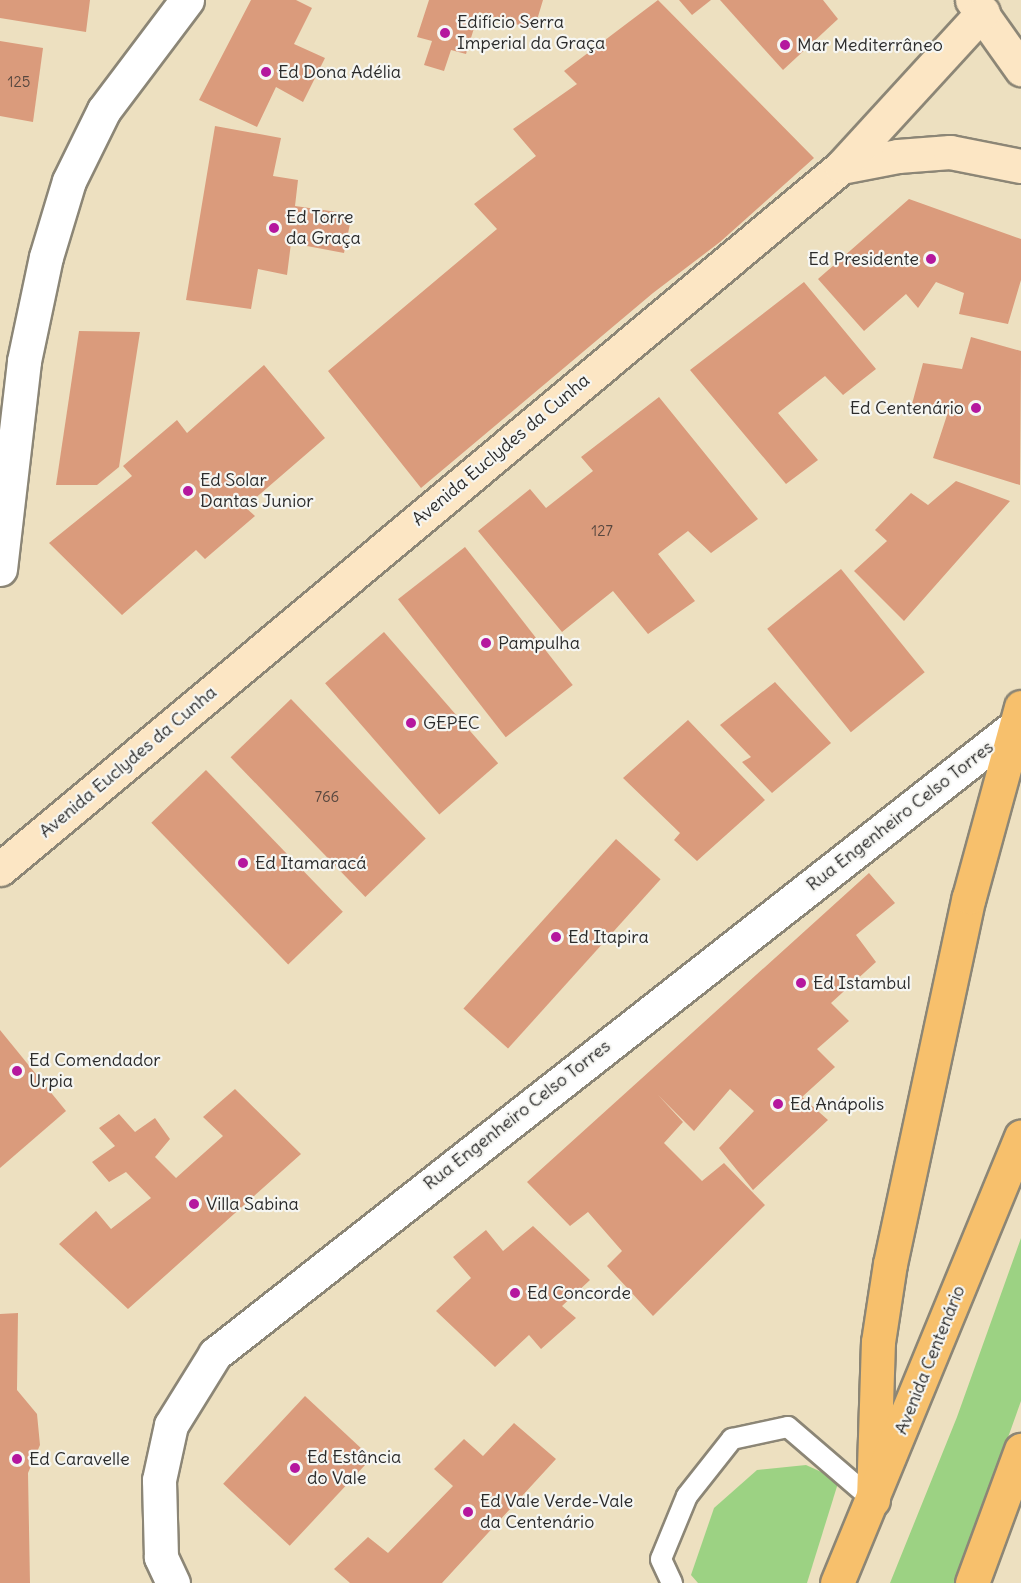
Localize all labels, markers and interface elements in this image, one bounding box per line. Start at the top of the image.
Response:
place label: Edifício Serra Imperial da Graça [457,12,605,54]
marker: Edifício Serra Imperial da Graça [438,26,452,40]
place label: Mar Mediterrâneo [797,34,943,56]
marker: Mar Mediterrâneo [778,38,792,52]
place label: Ed Dona Adélia [278,61,401,83]
marker: Ed Dona Adélia [259,65,273,79]
house number: 125 [8,73,30,91]
place label: Ed Torre da Graça [286,207,361,250]
marker: Ed Torre da Graça [267,221,281,235]
place label: Ed Presidente [808,248,919,270]
marker: Ed Presidente [924,252,938,266]
street label: Avenida Euclydes da Cunha [408,370,594,530]
place label: Ed Centenário [850,397,964,419]
marker: Ed Centenário [969,401,983,415]
place label: Ed Solar Dantas Junior [200,470,314,512]
marker: Ed Solar Dantas Junior [181,484,195,498]
house number: 127 [591,522,613,540]
place label: Pampulha [498,632,580,654]
marker: Pampulha [479,636,493,650]
street label: Avenida Euclydes da Cunha [35,682,221,842]
place label: GEPEC [423,712,480,734]
marker: GEPEC [404,716,418,730]
street label: Rua Engenheiro Celso Torres [802,736,998,896]
house number: 766 [315,788,339,806]
place label: Ed Itamaracá [255,852,367,874]
marker: Ed Itamaracá [236,856,250,870]
place label: Ed Itapira [568,926,649,948]
marker: Ed Itapira [549,930,563,944]
place label: Ed Istambul [813,972,911,994]
marker: Ed Istambul [794,976,808,990]
street label: Rua Engenheiro Celso Torres [419,1035,615,1195]
place label: Ed Comendador Urpia [29,1050,161,1092]
marker: Ed Comendador Urpia [10,1064,24,1078]
place label: Ed Anápolis [790,1093,884,1115]
marker: Ed Anápolis [771,1097,785,1111]
place label: Villa Sabina [206,1193,299,1215]
marker: Villa Sabina [187,1197,201,1211]
place label: Ed Concorde [527,1282,631,1304]
street label: Avenida Centenário [890,1282,970,1438]
marker: Ed Concorde [508,1286,522,1300]
place label: Ed Estância do Vale [307,1447,401,1490]
place label: Ed Caravelle [29,1448,130,1470]
marker: Ed Caravelle [10,1452,24,1466]
marker: Ed Estância do Vale [288,1461,302,1475]
place label: Ed Vale Verde-Vale da Centenário [480,1491,633,1534]
marker: Ed Vale Verde-Vale da Centenário [461,1505,475,1519]

